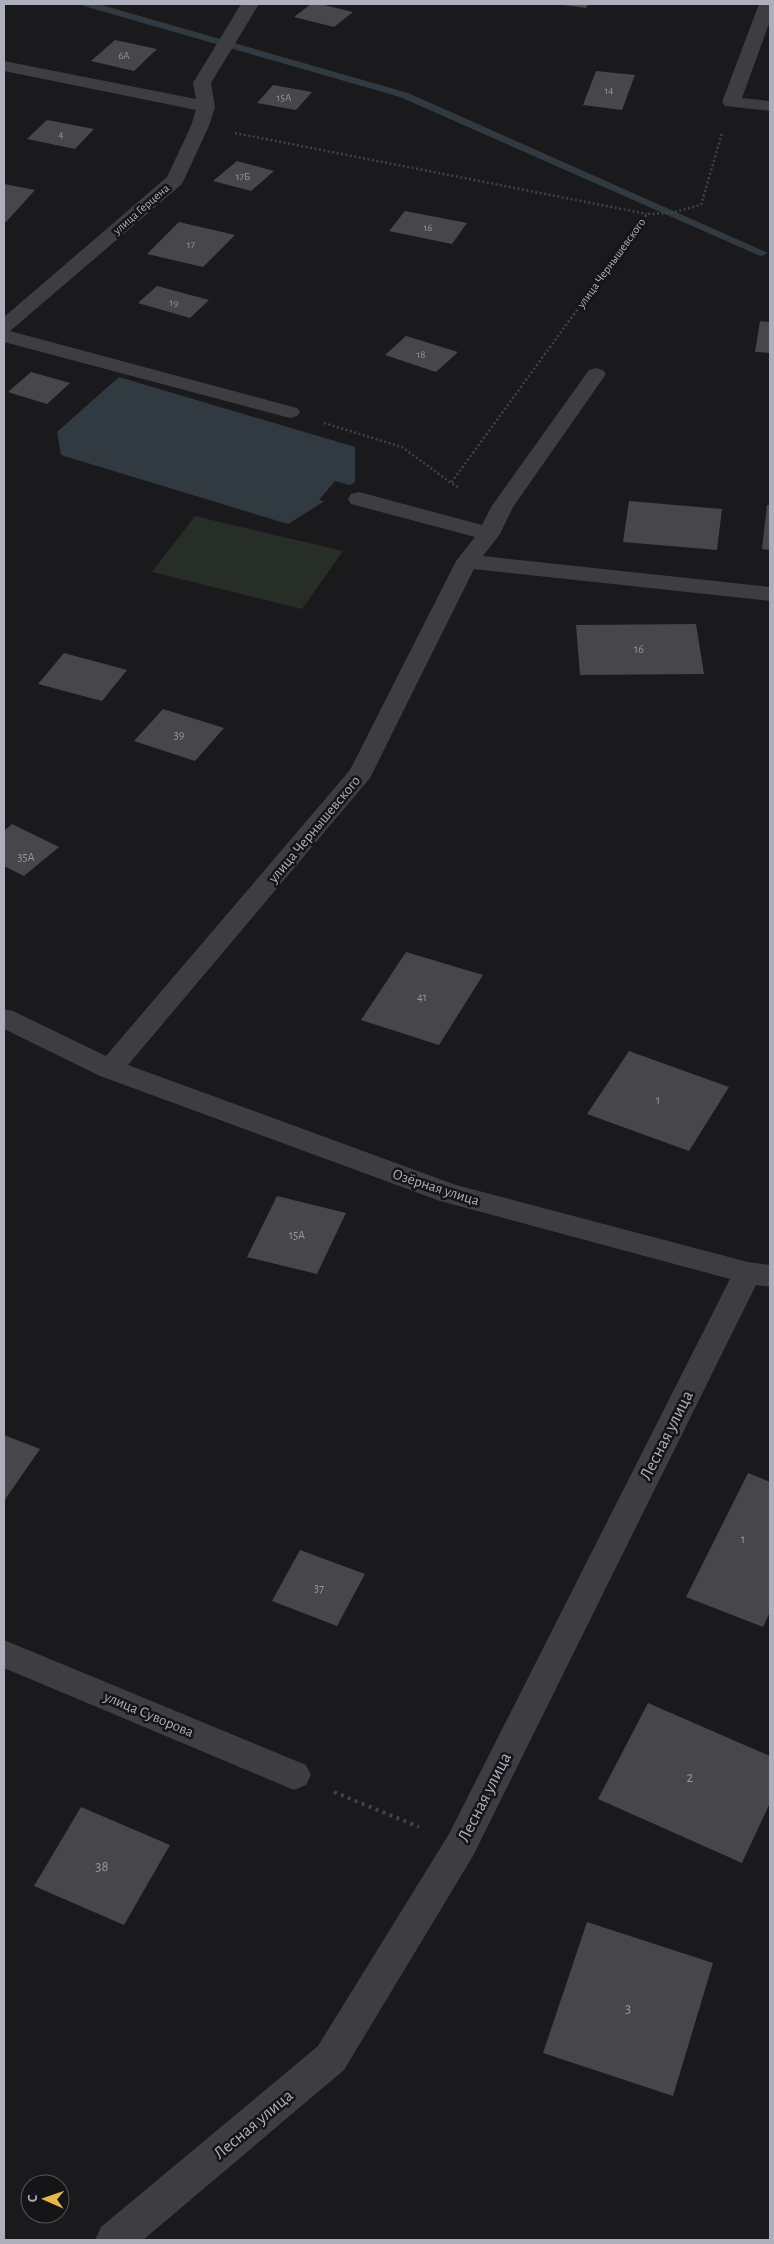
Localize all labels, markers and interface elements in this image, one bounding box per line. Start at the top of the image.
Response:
house number: 6А [118,50,130,61]
house number: 14 [604,85,614,96]
house number: 15А [277,92,292,103]
house number: 4 [58,129,64,140]
house number: 17Б [236,171,250,182]
street label: улица Герцена [110,181,172,238]
street label: улица Чернышевского [574,216,648,311]
house number: 16 [424,222,432,233]
house number: 17 [187,239,196,250]
house number: 19 [170,297,178,308]
house number: 18 [417,349,426,360]
house number: 16 [634,643,644,655]
house number: 39 [174,729,185,741]
street label: улица Чернышевского [265,773,363,886]
house number: 35А [17,851,35,863]
house number: 41 [417,991,427,1003]
house number: 1 [656,1094,660,1106]
street label: Озёрная улица [391,1166,481,1209]
house number: 15А [289,1229,305,1241]
street label: Лесная улица [637,1388,697,1483]
house number: 1 [741,1533,745,1545]
house number: 37 [314,1582,324,1594]
street label: улица Суворова [101,1688,196,1740]
street label: Лесная улица [455,1750,515,1845]
house number: 2 [687,1770,694,1785]
house number: 38 [95,1859,109,1874]
house number: 3 [625,2001,631,2016]
street label: Лесная улица [210,2086,297,2163]
north arrow [20,2174,70,2224]
text: С [26,2194,40,2203]

